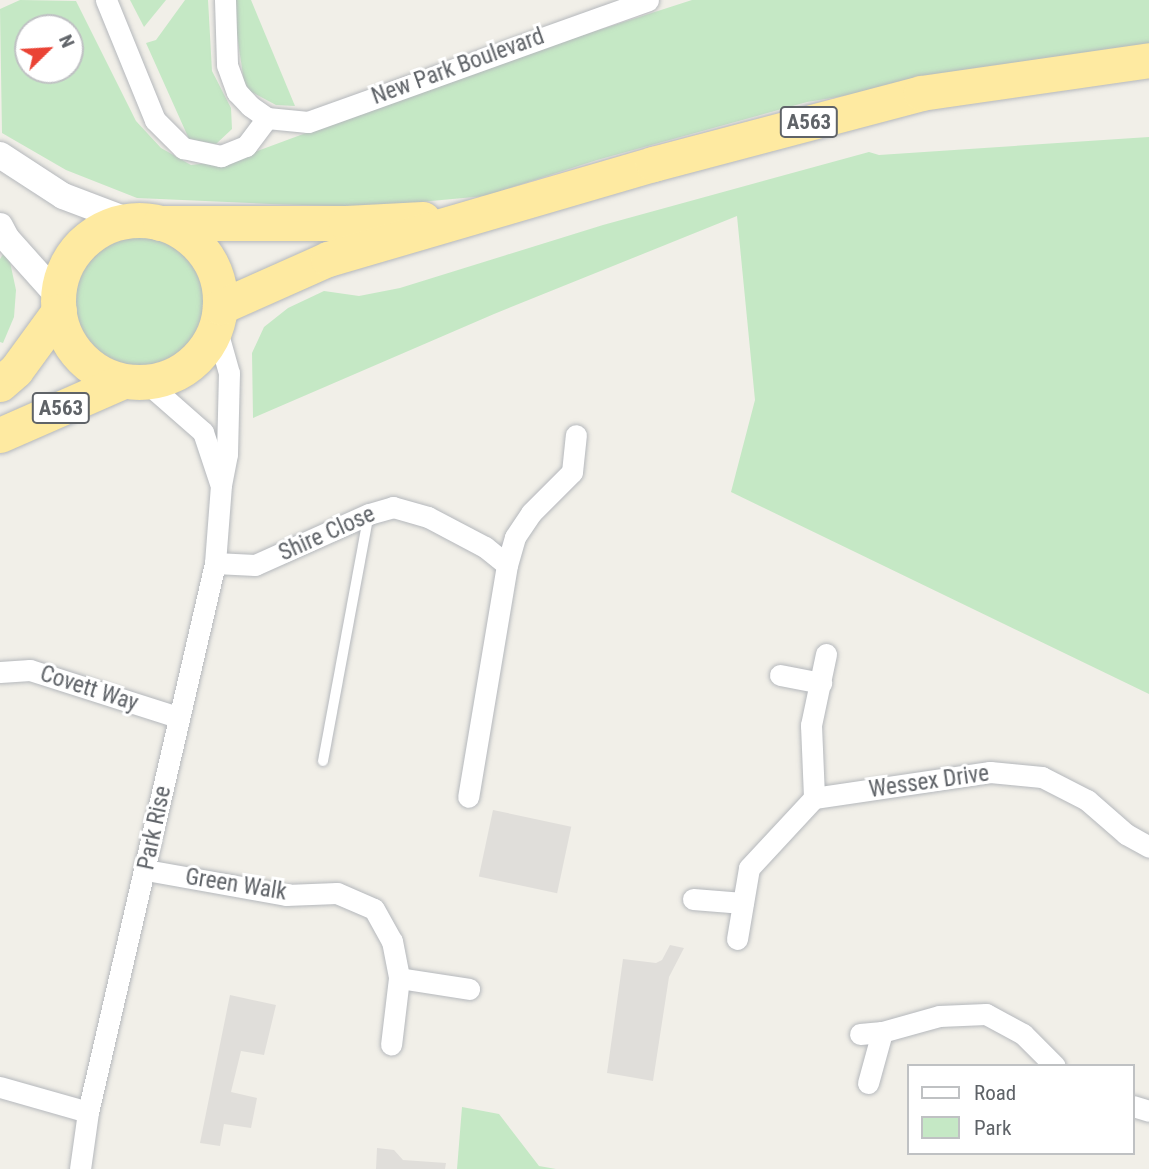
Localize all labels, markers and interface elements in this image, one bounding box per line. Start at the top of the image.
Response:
north arrow [14,14,84,84]
street label: New Park Boulevard [368,23,548,111]
text: N [54,31,80,51]
road number: A563 [779,104,839,140]
road number: A563 [31,390,91,426]
street label: Shire Close [275,501,379,567]
street label: Covett Way [37,660,141,718]
street label: Wessex Drive [867,760,991,804]
street label: Park Rise [133,784,177,872]
street label: Green Walk [183,863,289,907]
legend [908,1064,1135,1155]
text: Road [974,1081,1016,1105]
text: Park [974,1116,1011,1140]

